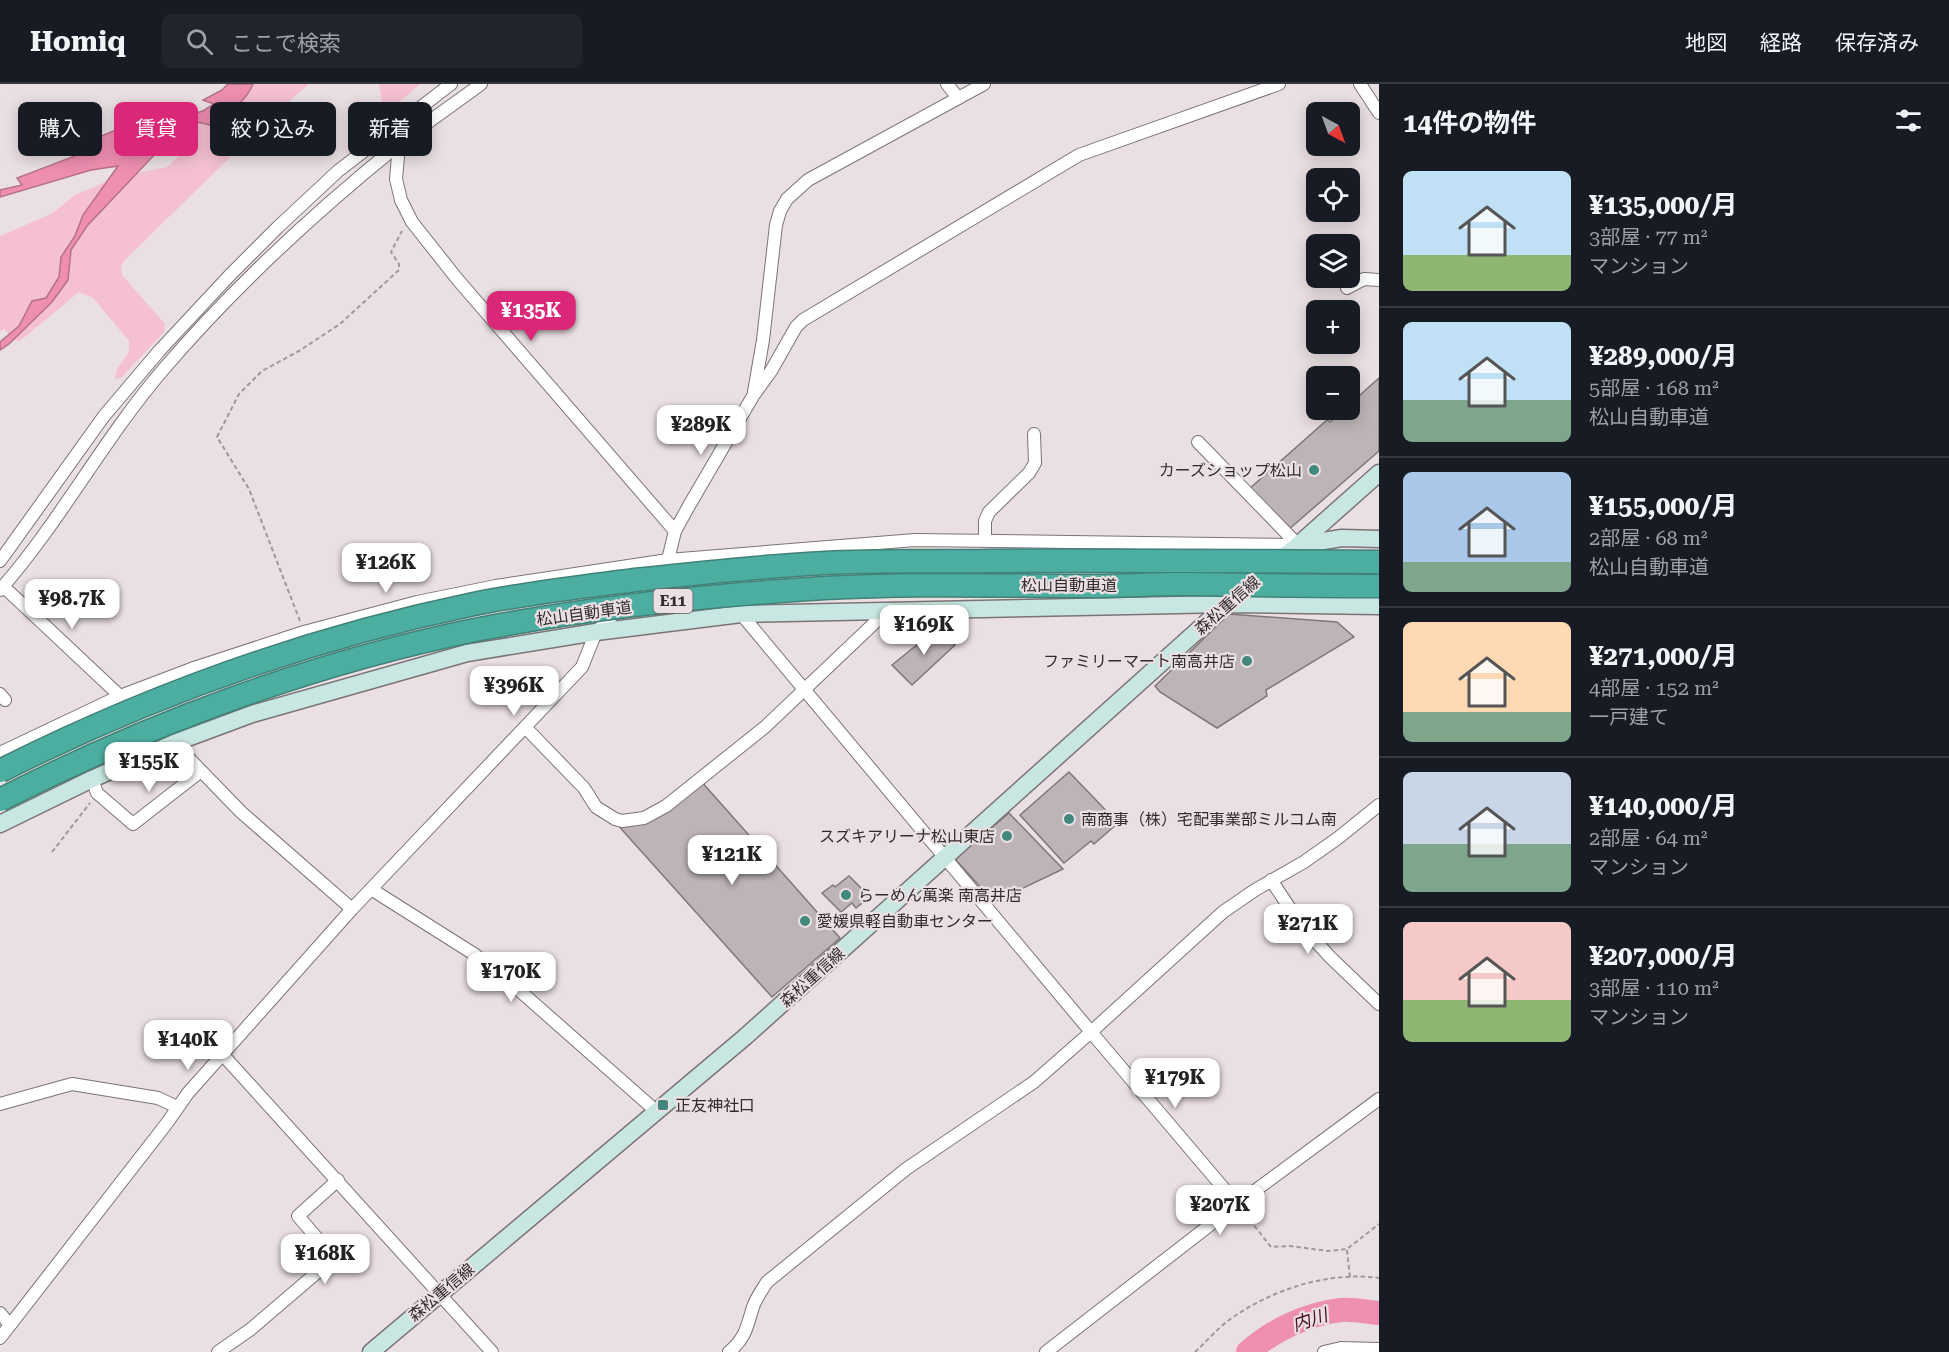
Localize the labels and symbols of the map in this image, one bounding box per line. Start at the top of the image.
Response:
north arrow [1306,102,1360,156]
pin: ¥135K [489,291,573,342]
pin: ¥289K [659,405,743,456]
place label: カーズショップ松山 [1159,461,1302,480]
marker: カーズショップ松山 [1307,463,1321,477]
pin: ¥126K [344,543,428,594]
street label: 森松重信線 [1191,572,1264,639]
street label: 松山自動車道 [1021,576,1117,595]
pin: ¥98.7K [23,579,121,630]
road number: E11 [654,589,692,613]
street label: 松山自動車道 [535,597,633,630]
pin: ¥169K [882,605,966,656]
place label: ファミリーマート南高井店 [1043,652,1235,671]
marker: ファミリーマート南高井店 [1240,654,1254,668]
pin: ¥396K [472,666,556,717]
pin: ¥155K [107,742,191,793]
place label: 南商事（株）宅配事業部ミルコム南 [1081,810,1337,829]
marker: 南商事（株）宅配事業部ミルコム南 [1062,812,1076,826]
place label: スズキアリーナ松山東店 [819,827,995,846]
marker: スズキアリーナ松山東店 [1000,829,1014,843]
pin: ¥121K [690,835,774,886]
place label: らーめん萬楽 南高井店 [858,886,1022,905]
marker: らーめん萬楽 南高井店 [839,888,853,902]
pin: ¥271K [1266,904,1350,955]
place label: 愛媛県軽自動車センター [817,912,993,931]
marker: 愛媛県軽自動車センター [798,914,812,928]
street label: 森松重信線 [776,944,848,1011]
pin: ¥170K [469,952,553,1003]
pin: ¥140K [146,1020,230,1071]
pin: ¥179K [1133,1058,1217,1109]
place label: 正友神社口 [675,1096,755,1115]
marker: 正友神社口 [656,1098,670,1112]
pin: ¥207K [1178,1185,1262,1236]
pin: ¥168K [283,1234,367,1285]
street label: 森松重信線 [405,1259,478,1325]
water label: 内川 [1289,1303,1332,1335]

